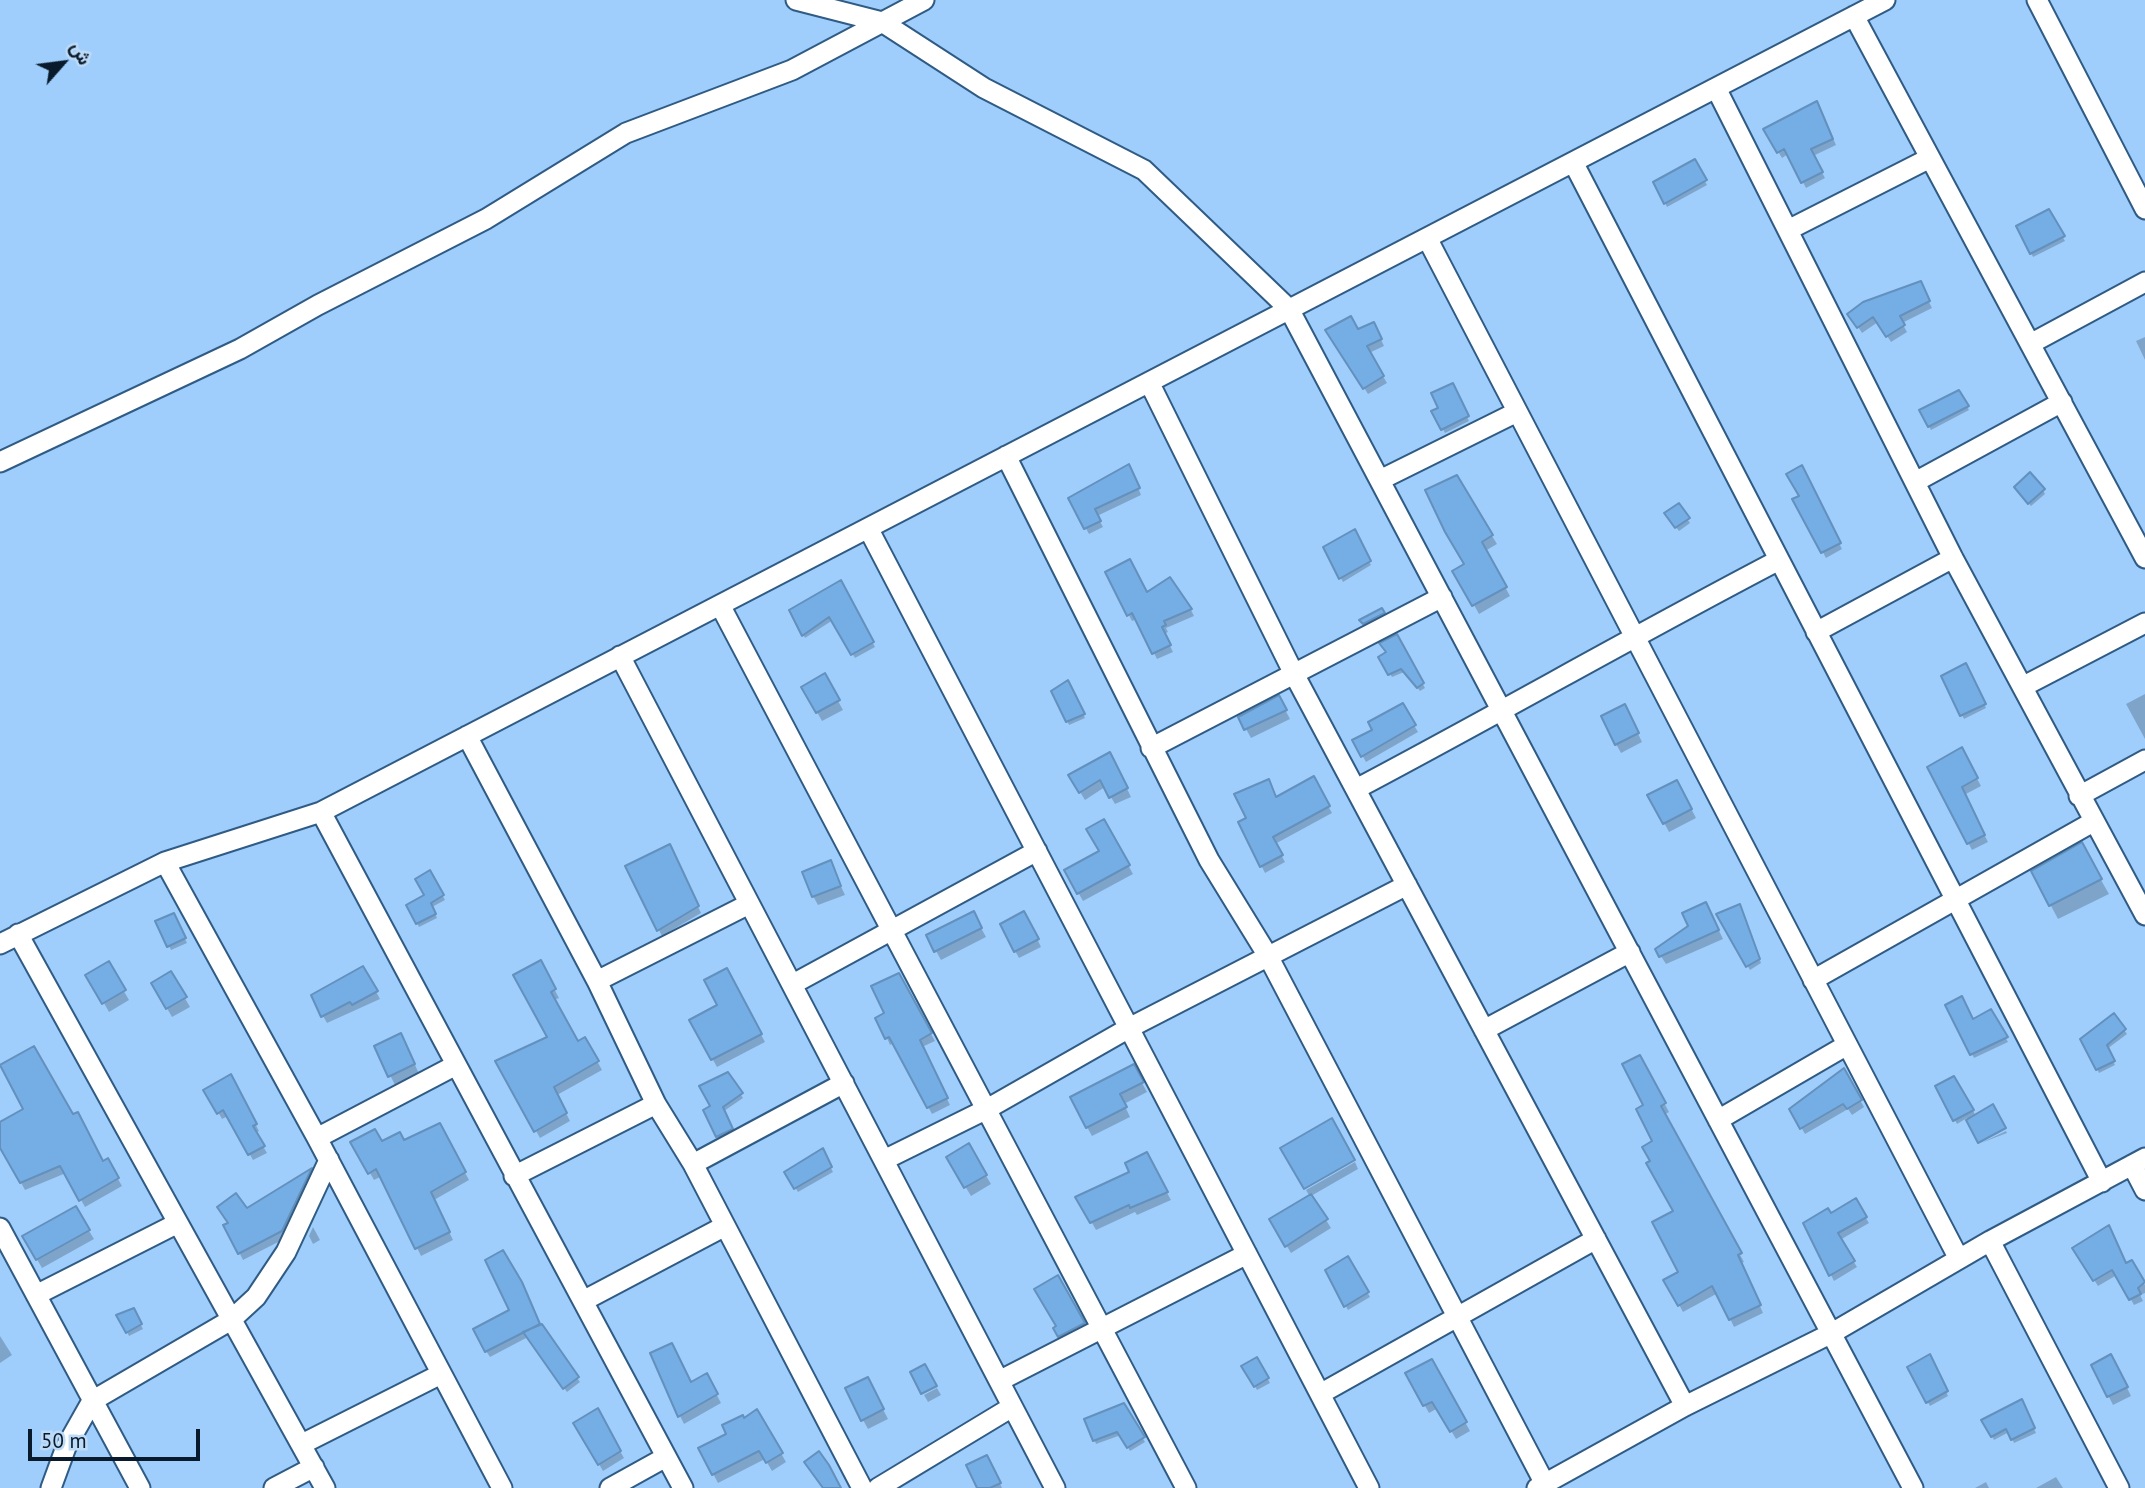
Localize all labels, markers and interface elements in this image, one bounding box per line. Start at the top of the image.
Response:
north arrow [28,28,98,98]
text: ش [66,37,97,69]
scale bar [32,1414,203,1458]
text: 50 m [41,1427,87,1454]

